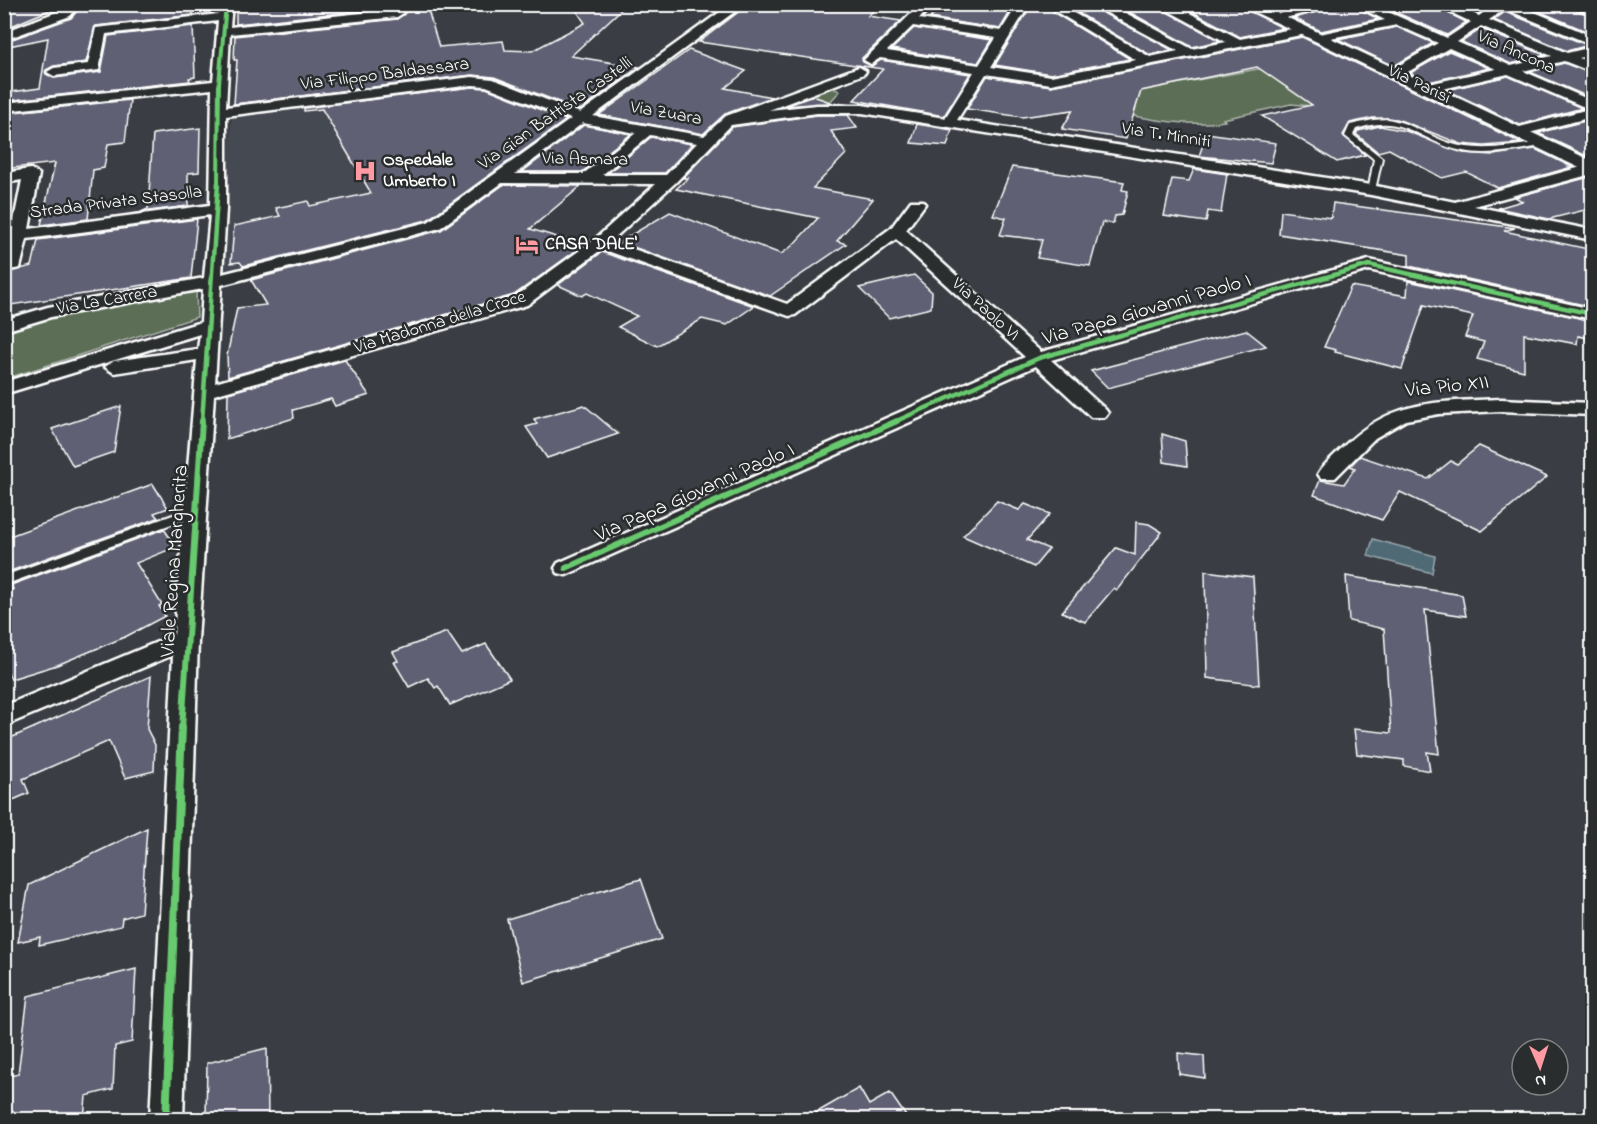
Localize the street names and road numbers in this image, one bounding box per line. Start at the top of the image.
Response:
street label: Via Ancona [1472,24,1559,82]
street label: Via Gian Battista Castelli [473,51,638,178]
street label: Via Filippo Baldassara [298,52,471,98]
street label: Via Parisi [1382,58,1455,111]
street label: Via Zuara [627,95,704,133]
street label: Via T. Minniti [1119,116,1212,156]
street label: Via Asmara [541,146,628,174]
street label: Strada Privata Stasolla [28,180,204,226]
street label: Via Papa Giovanni Paolo I [1038,266,1255,354]
street label: Via Paolo VI [944,271,1025,348]
street label: Via La Carrera [54,279,159,323]
street label: Via Madonna della Croce [350,284,530,362]
street label: Via Pio XII [1403,368,1490,406]
street label: Via Papa Giovanni Paolo I [589,435,800,551]
street label: Viale Regina Margherita [153,464,199,659]

